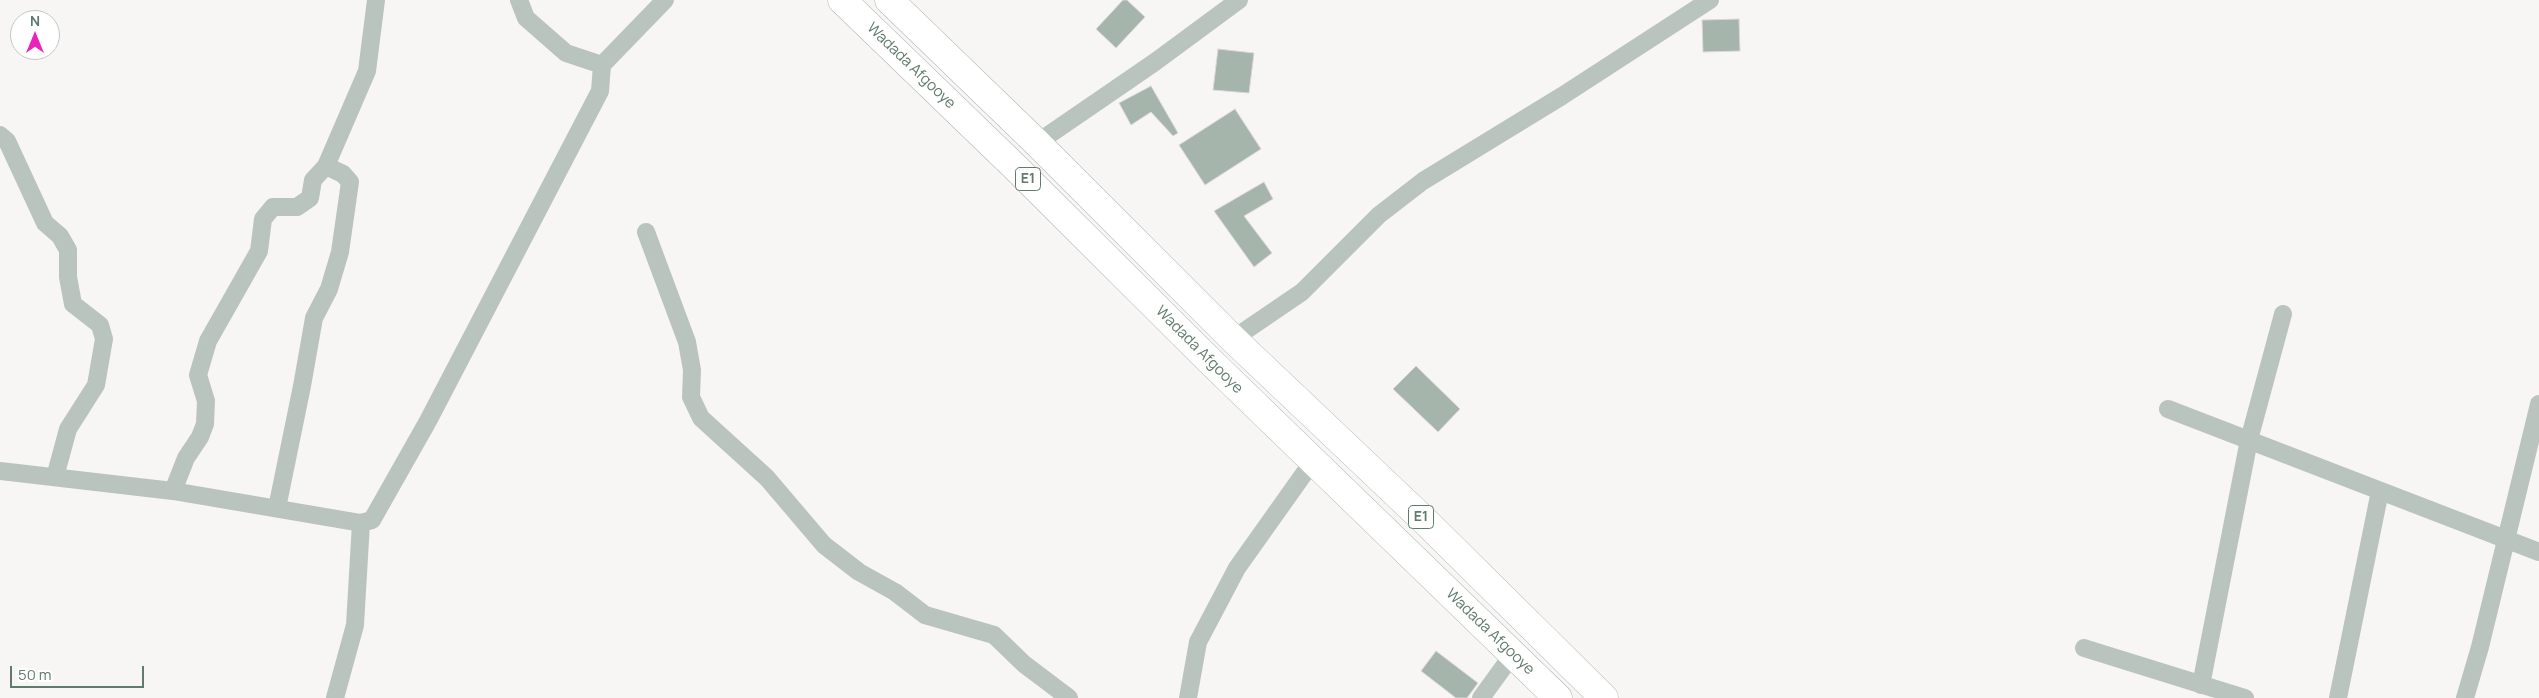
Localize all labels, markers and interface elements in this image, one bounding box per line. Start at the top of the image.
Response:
north arrow [10,10,60,60]
text: N [30,11,40,30]
street label: Wadada Afgooye [863,19,959,113]
road number: E1 [1016,168,1040,190]
street label: Wadada Afgooye [1152,303,1246,397]
road number: E1 [1408,506,1434,528]
street label: Wadada Afgooye [1442,585,1538,679]
scale bar [12,656,146,688]
text: 50 m [18,664,52,685]

